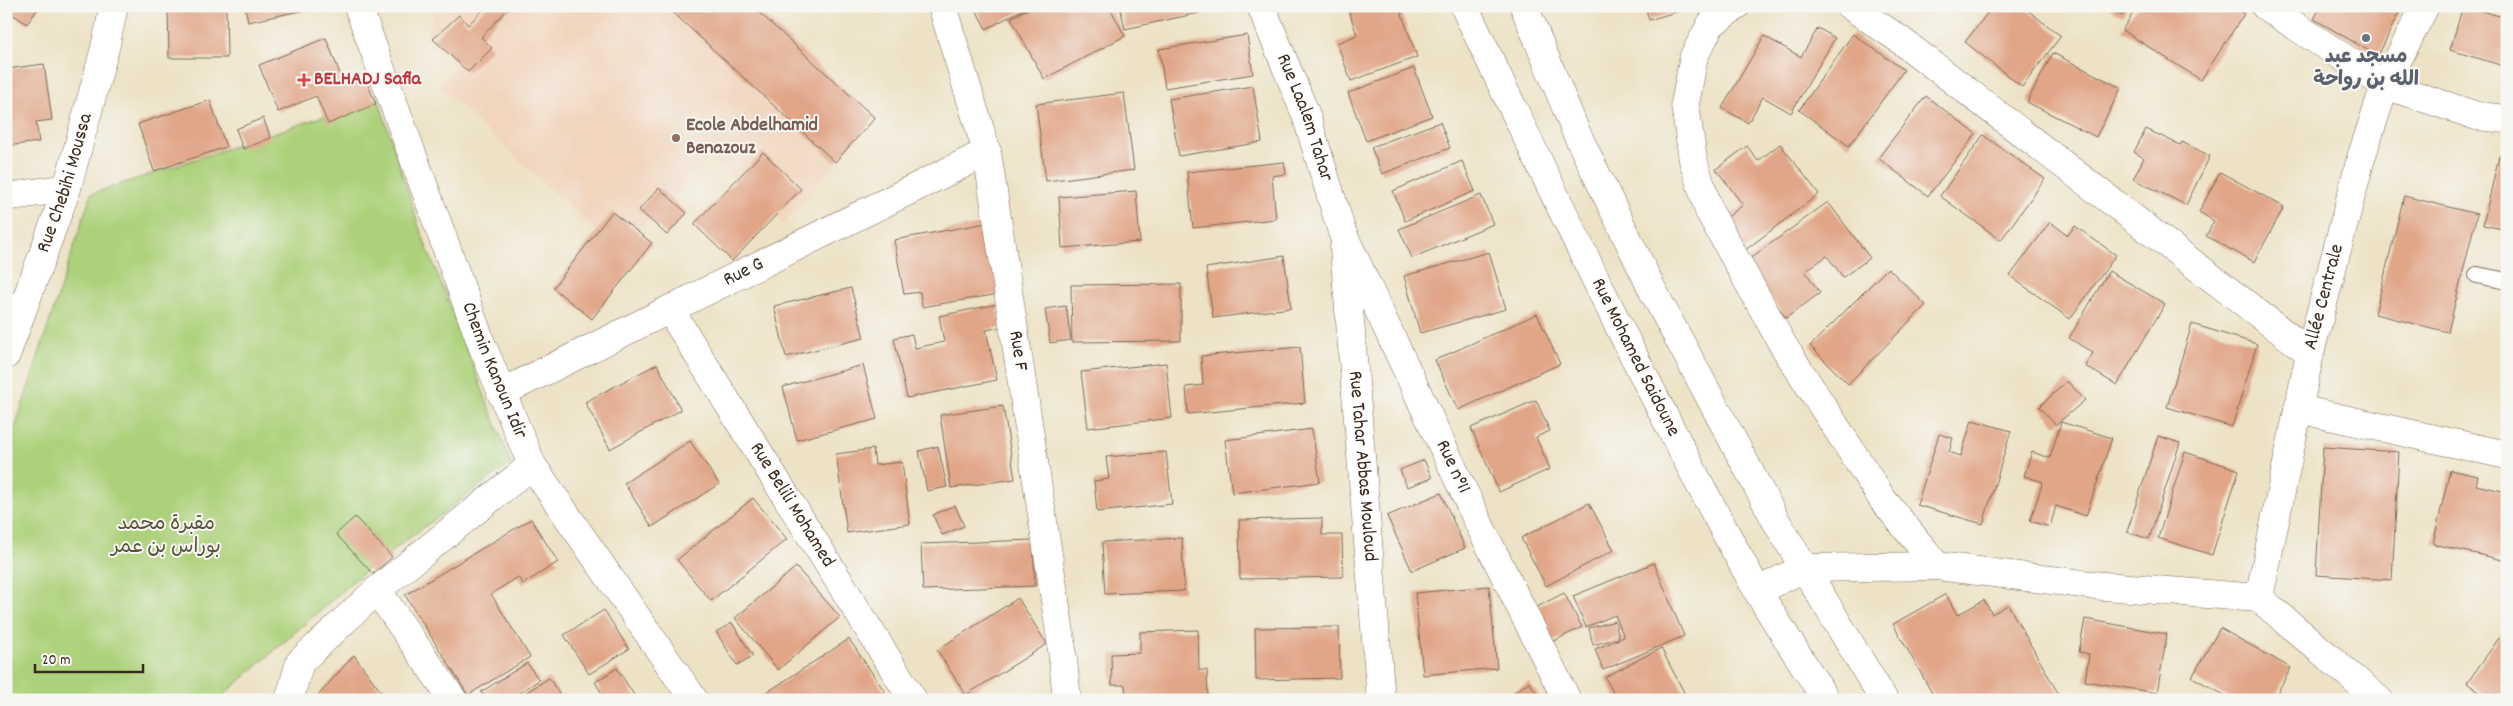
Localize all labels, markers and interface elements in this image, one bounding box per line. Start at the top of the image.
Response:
marker: مسجد عبد الله بن رواحة [2360,32,2372,44]
place label: مسجد عبد الله بن رواحة [2313,44,2419,95]
street label: Rue Laalem Tahar [1268,50,1340,186]
place label: BELHADJ Safia [314,66,422,94]
marker: BELHADJ Safia [298,74,310,86]
street label: Rue Chebihi Moussa [30,110,101,257]
place label: Ecole Abdelhamid Benazouz [686,112,818,163]
marker: Ecole Abdelhamid Benazouz [670,132,682,144]
street label: Allée Centrale [2297,241,2352,353]
street label: Rue G [719,251,769,294]
street label: Rue Mohamed Saidoune [1583,274,1687,442]
street label: Chemin Kanoun Idir [454,298,534,444]
street label: Rue F [1000,329,1034,373]
street label: Rue Tahar Abbas Mouloud [1340,370,1384,563]
street label: Rue n°11 [1428,436,1477,498]
street label: Rue Belili Mohamed [742,437,841,573]
park label: مقبرة محمد بوراس بن عمر [109,511,221,562]
scale bar [35,641,142,673]
text: 20 m [42,650,70,672]

